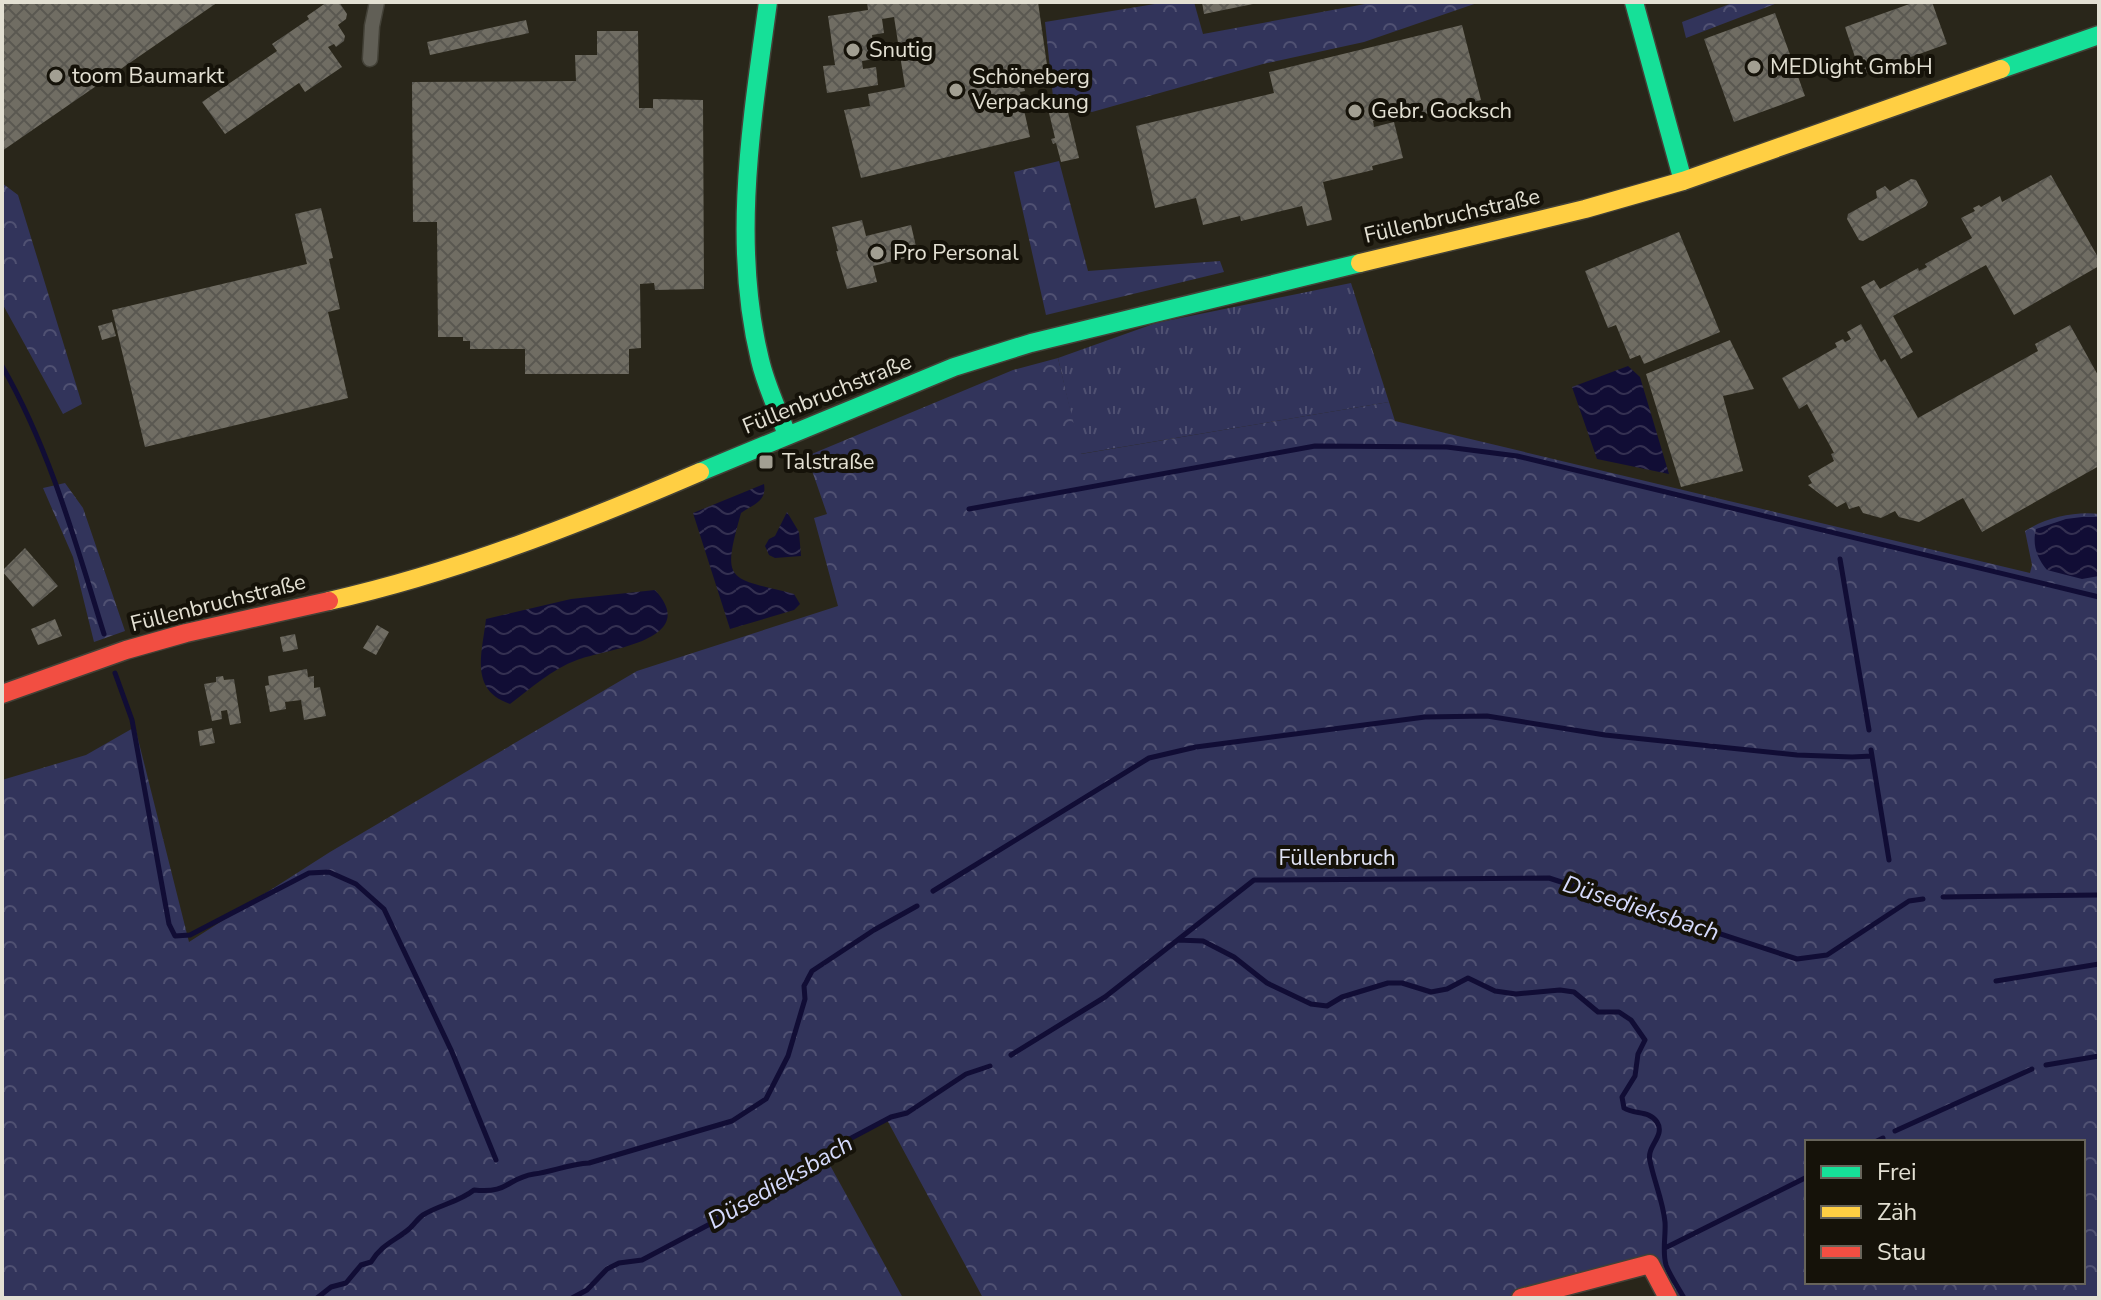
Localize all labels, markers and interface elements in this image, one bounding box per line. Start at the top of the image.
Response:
place label: Snutig [869,35,933,65]
marker: Snutig [844,41,862,59]
place label: MEDlight GmbH [1770,52,1933,82]
marker: MEDlight GmbH [1745,58,1763,76]
place label: toom Baumarkt [72,61,225,91]
place label: Schöneberg Verpackung [971,62,1090,117]
marker: toom Baumarkt [47,67,65,85]
marker: Schöneberg Verpackung [947,81,965,99]
place label: Gebr. Gocksch [1371,96,1512,126]
marker: Gebr. Gocksch [1346,102,1364,120]
street label: Füllenbruchstraße [1361,181,1543,251]
place label: Pro Personal [893,238,1019,268]
marker: Pro Personal [868,244,886,262]
street label: Füllenbruchstraße [738,346,916,442]
place label: Talstraße [782,447,874,477]
marker: Talstraße [757,453,775,471]
street label: Füllenbruchstraße [127,567,309,639]
park label: Füllenbruch [1279,843,1396,873]
water label: Düsedieksbach [1559,868,1723,948]
water label: Düsedieksbach [702,1127,858,1237]
legend [1805,1140,2085,1284]
text: Frei [1877,1156,1917,1188]
text: Zäh [1877,1196,1917,1228]
text: Stau [1877,1236,1926,1268]

